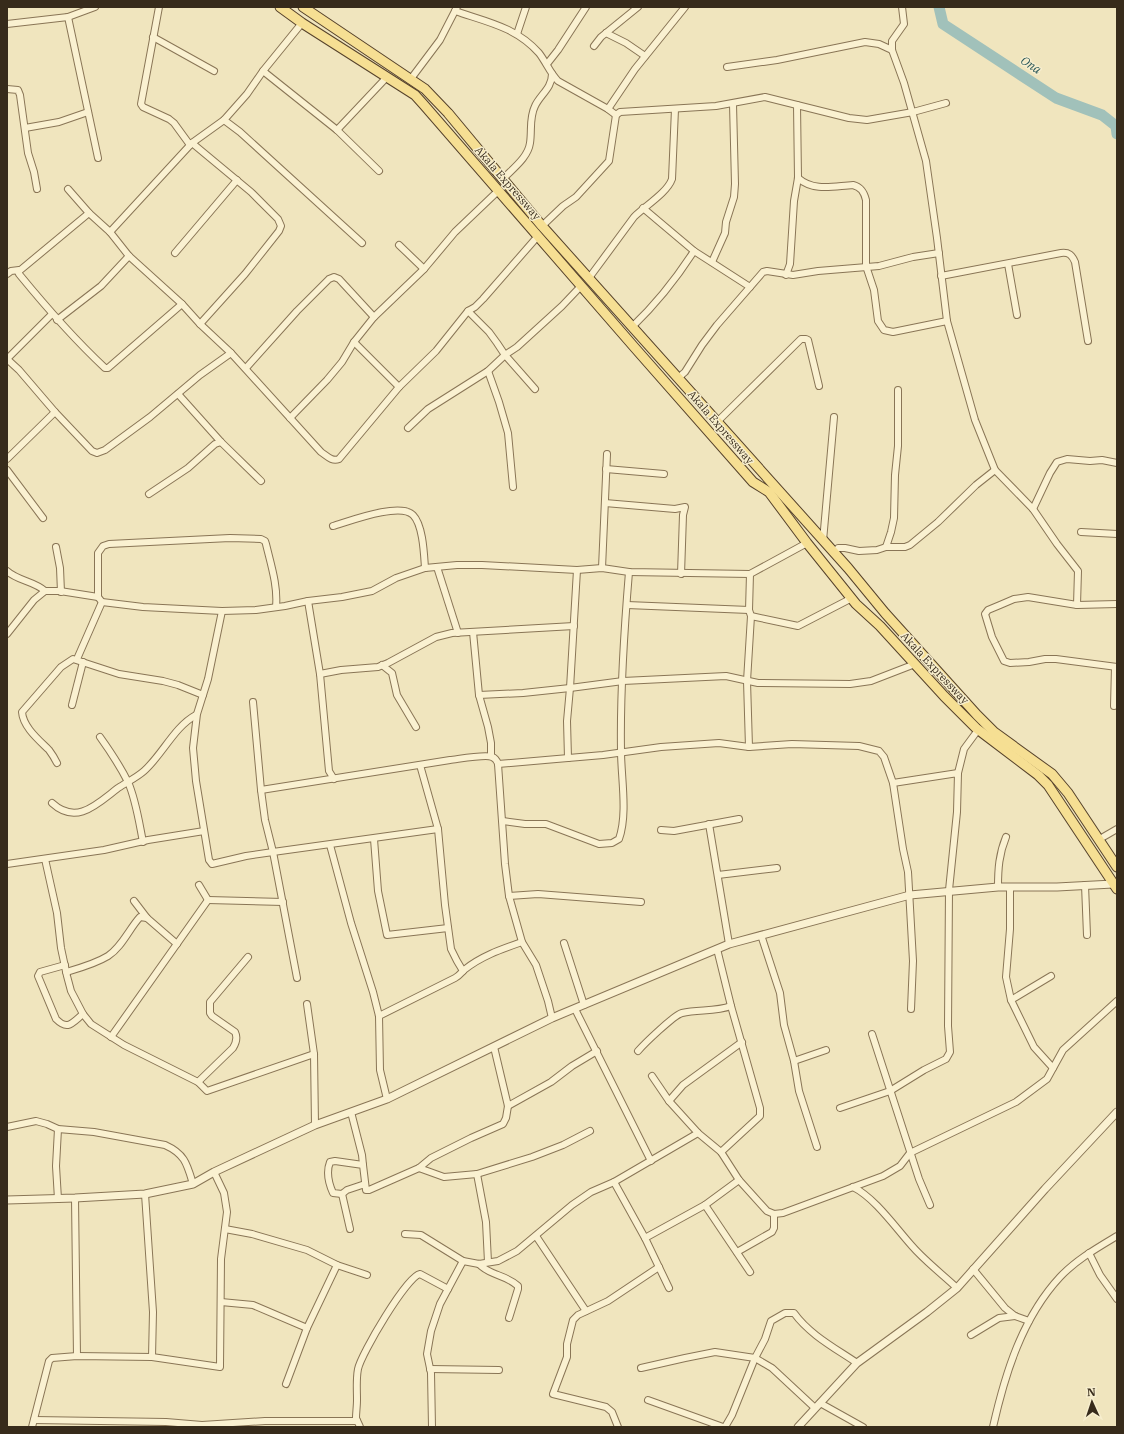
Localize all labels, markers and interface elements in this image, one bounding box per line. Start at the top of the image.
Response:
water label: Ona [1018,52,1045,77]
street label: Akala Expressway [472,143,544,223]
street label: Akala Expressway [685,387,757,467]
street label: Akala Expressway [898,629,972,707]
north arrow [1072,1382,1112,1422]
text: N [1087,1385,1096,1399]

